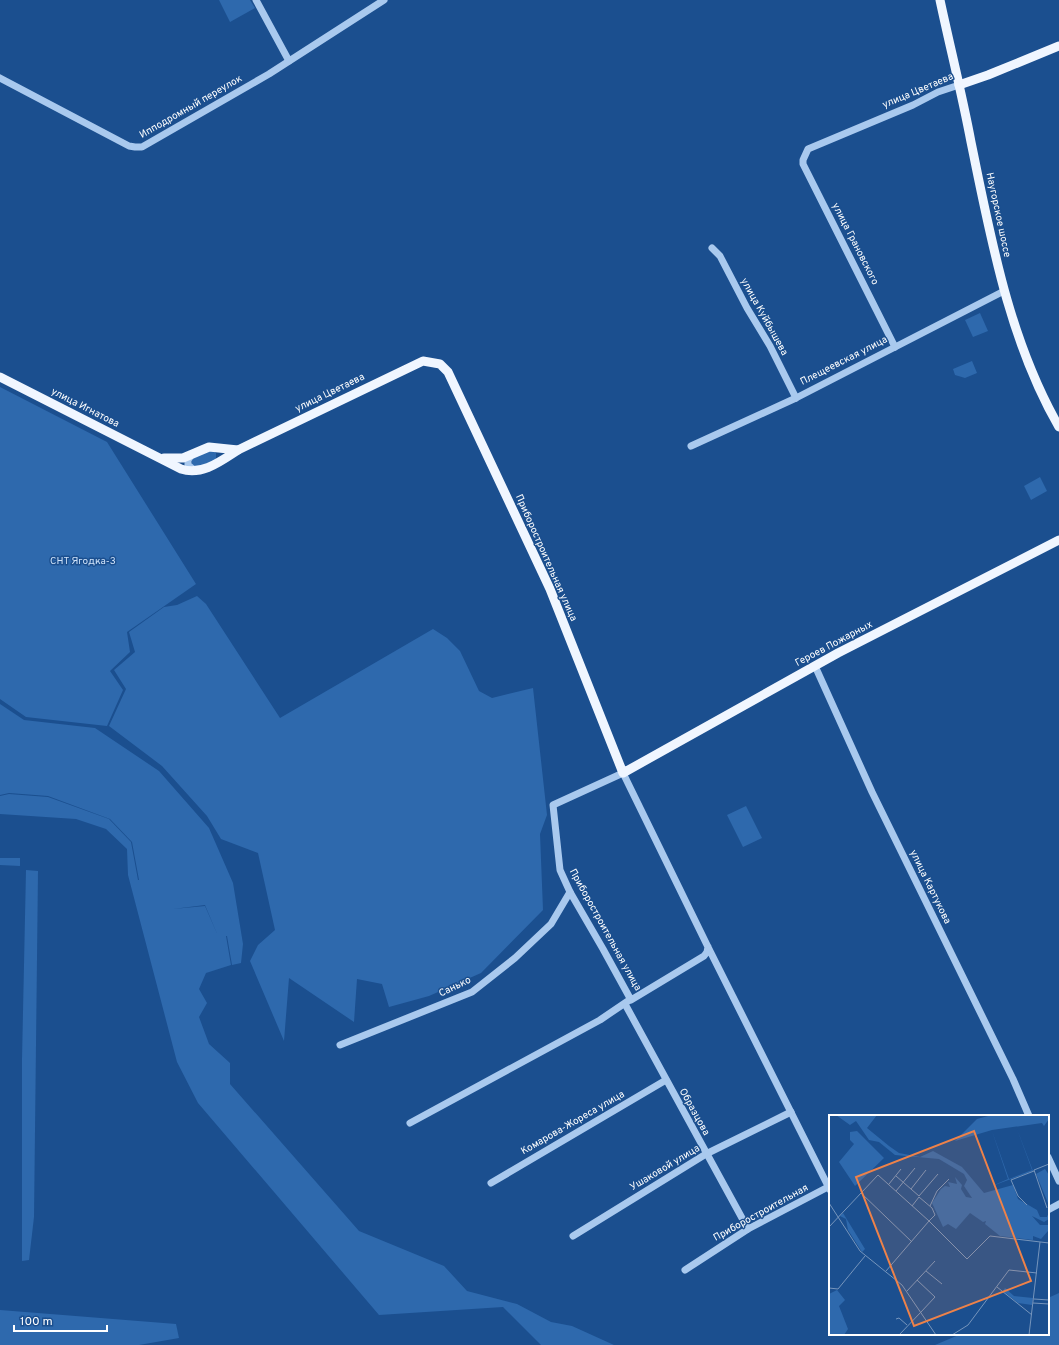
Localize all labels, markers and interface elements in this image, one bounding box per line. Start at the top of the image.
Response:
street label: улица Цветаева [881,70,955,112]
street label: Ипподромный переулок [137,72,245,142]
street label: Наугорское шоссе [983,171,1013,259]
street label: улица Грановского [829,201,881,288]
street label: улица Куйбышева [737,276,791,358]
street label: Плещеевская улица [798,333,890,389]
street label: улица Цветаева [293,371,367,415]
street label: улица Игнатова [49,385,121,431]
street label: Приборостроительная улица [512,492,580,624]
park label: СНТ Ягодка-3 [50,555,116,568]
street label: Героев Пожарных [793,618,875,670]
street label: улица Картукова [906,848,954,926]
street label: Приборостроительная улица [566,867,644,993]
street label: Санько [437,973,474,1000]
street label: Образцова [676,1086,712,1138]
street label: Комарова-Жореса улица [519,1088,627,1158]
inset map [829,1115,1049,1335]
street label: Ушаковой улица [628,1142,702,1194]
street label: Приборостроительная [711,1181,811,1245]
scale bar [14,1307,107,1333]
text: 100 m [20,1314,53,1330]

